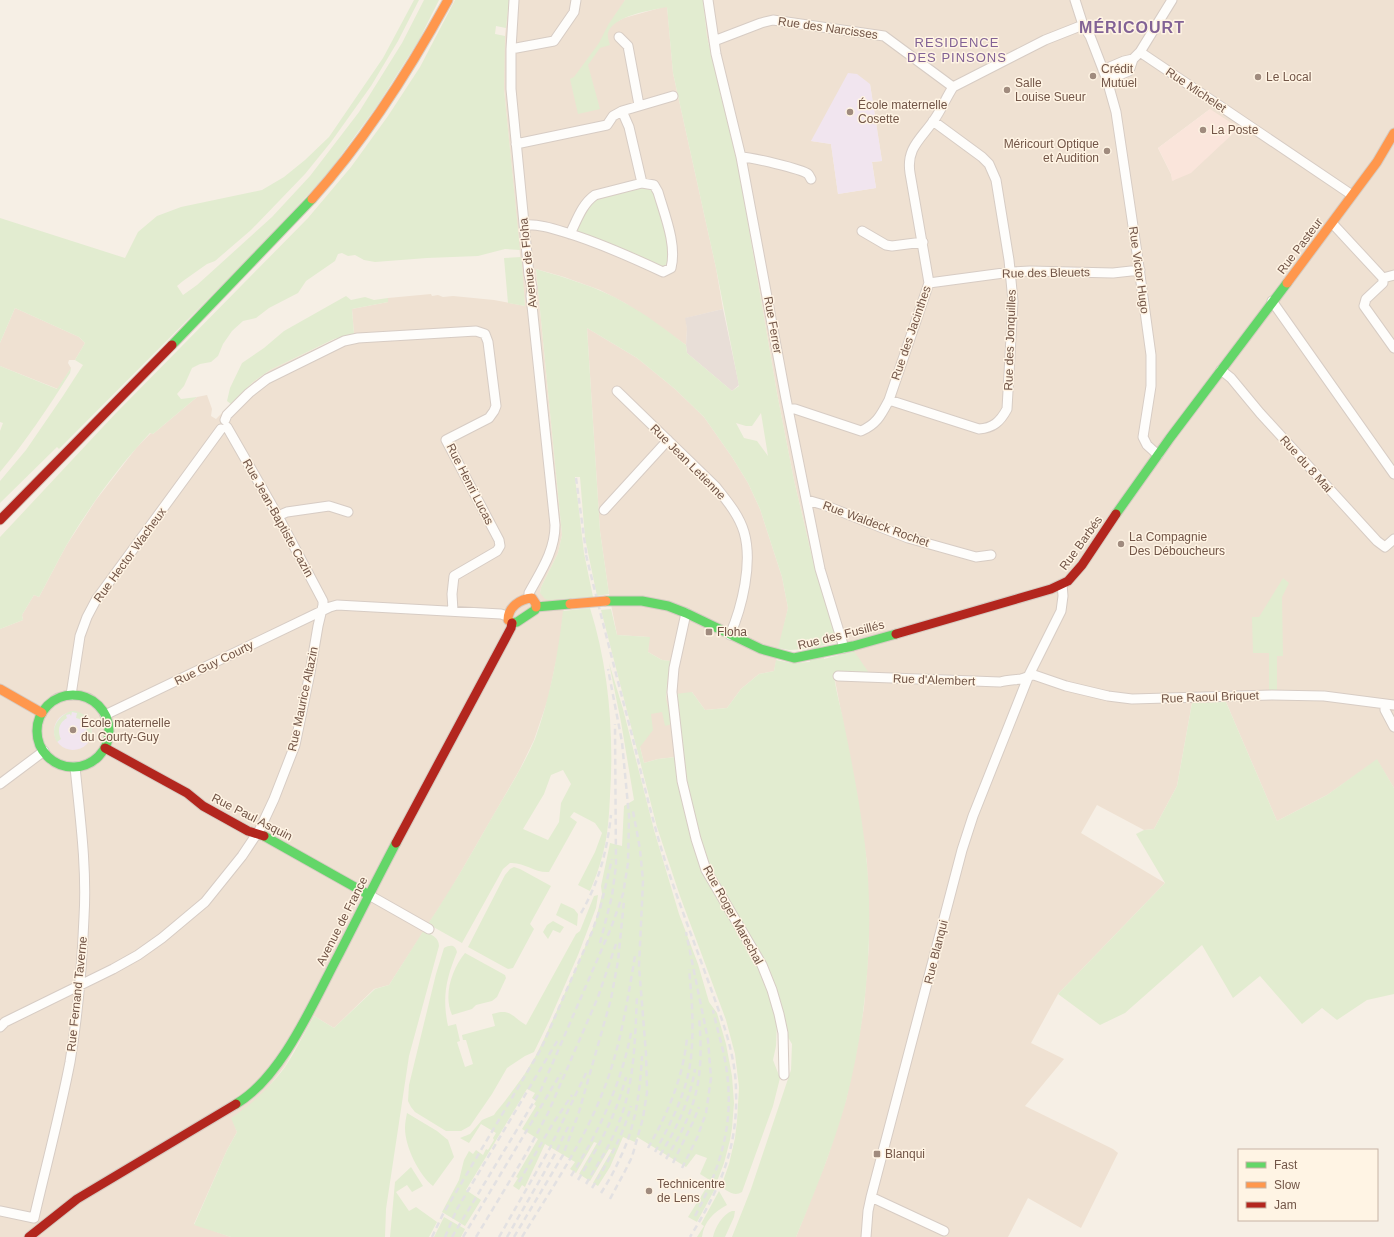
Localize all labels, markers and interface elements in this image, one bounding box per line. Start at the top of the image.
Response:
street label: Rue des Narcisses [777,14,879,42]
district label: MÉRICOURT [1079,18,1185,36]
district label: RESIDENCE DES PINSONS [907,35,1007,65]
place label: Crédit Mutuel [1101,62,1137,90]
street label: Rue Michelet [1163,65,1229,116]
place label: Le Local [1266,70,1311,84]
marker: Crédit Mutuel [1088,71,1098,81]
marker: Le Local [1253,72,1263,82]
place label: Salle Louise Sueur [1015,76,1086,104]
marker: Salle Louise Sueur [1002,85,1012,95]
place label: École maternelle Cosette [858,97,948,126]
marker: École maternelle Cosette [845,107,855,117]
place label: La Poste [1211,123,1259,137]
marker: La Poste [1198,125,1208,135]
place label: Méricourt Optique et Audition [1004,137,1099,165]
marker: Méricourt Optique et Audition [1102,146,1112,156]
street label: Rue Pasteur [1274,215,1326,277]
street label: Avenue de Floha [516,217,540,309]
street label: Rue Victor Hugo [1126,226,1152,315]
street label: Rue des Bleuets [1002,265,1090,281]
street label: Rue des Jacinthes [888,284,934,382]
street label: Rue des Jonquilles [1001,289,1019,391]
street label: Rue Ferrer [761,295,785,355]
street label: Rue Jean Letienne [647,421,729,503]
street label: Rue du 8 Mai [1277,433,1335,495]
street label: Rue Henri Lucas [443,441,497,527]
street label: Rue Jean-Baptiste Cazin [240,457,316,579]
street label: Rue Waldeck Rochet [821,498,932,550]
street label: Rue Hector Wacheux [91,505,169,605]
street label: Rue Barbés [1057,513,1105,573]
place label: La Compagnie Des Déboucheurs [1129,530,1225,558]
marker: La Compagnie Des Déboucheurs [1116,539,1126,549]
street label: Rue des Fusillés [796,617,886,653]
place label: Floha [717,625,747,639]
marker: Floha [704,627,714,637]
street label: Rue Guy Courty [172,638,256,688]
street label: Rue Maurice Altazin [285,645,321,753]
street label: Rue d'Alembert [893,672,976,688]
street label: Rue Raoul Briquet [1161,688,1260,706]
place label: École maternelle du Courty-Guy [81,715,171,744]
marker: École maternelle du Courty-Guy [68,725,78,735]
street label: Rue Paul Asquin [209,791,295,843]
street label: Rue Roger Marechal [700,863,766,967]
street label: Avenue de France [314,874,371,968]
street label: Rue Blanqui [921,919,951,985]
street label: Rue Fernand Taverne [64,935,90,1052]
place label: Blanqui [885,1147,925,1161]
marker: Blanqui [872,1149,882,1159]
legend [1238,1149,1378,1221]
text: Fast [1274,1158,1298,1172]
place label: Technicentre de Lens [657,1177,725,1205]
text: Slow [1274,1178,1300,1192]
marker: Technicentre de Lens [644,1186,654,1196]
text: Jam [1274,1198,1297,1212]

